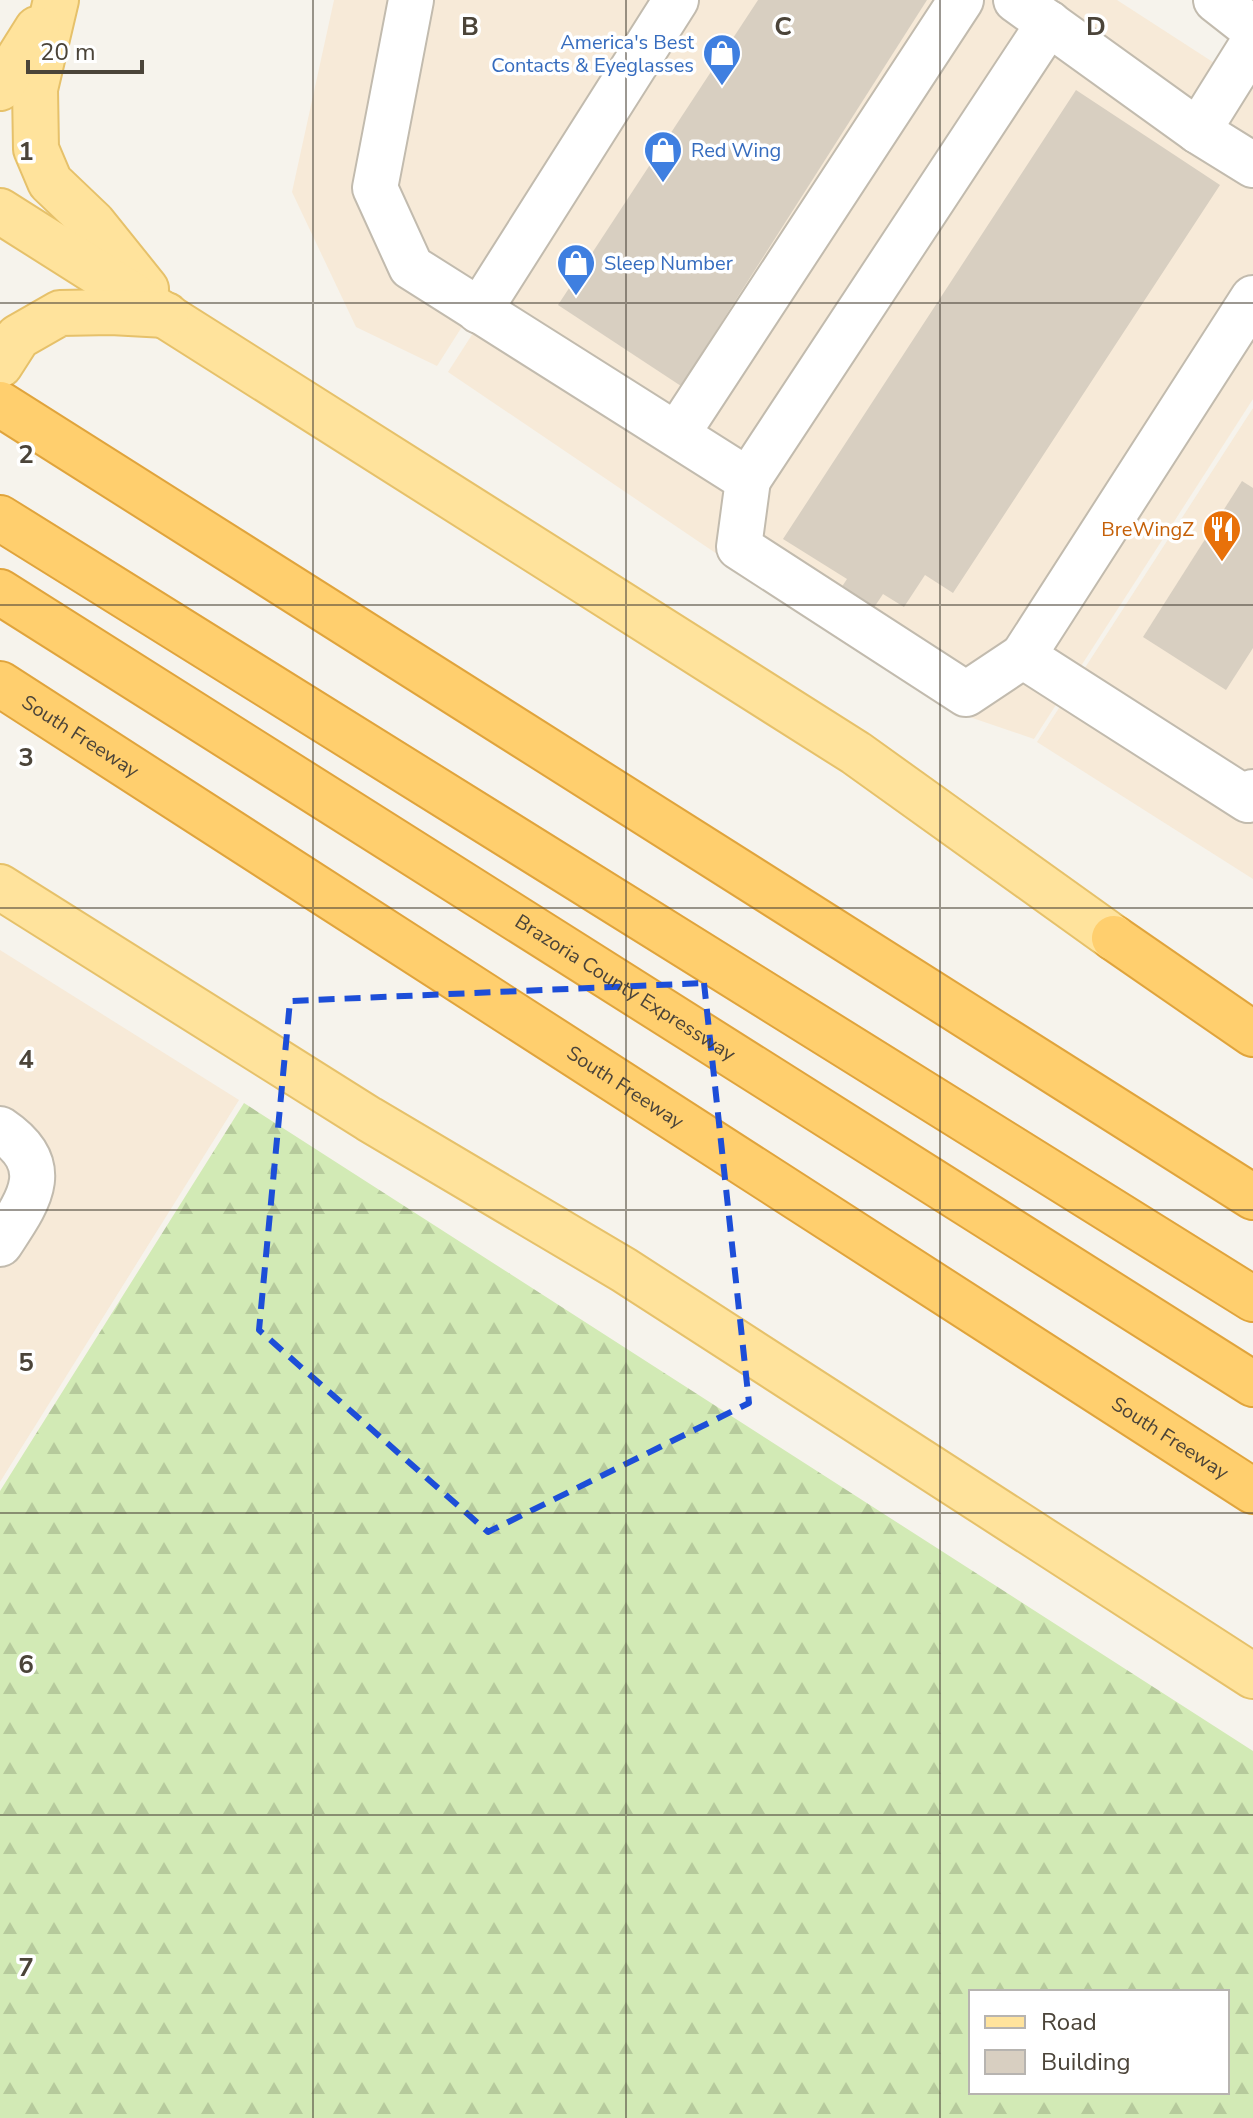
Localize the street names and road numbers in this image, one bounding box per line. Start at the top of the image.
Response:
street label: South Freeway [17,689,145,785]
street label: Brazoria County Expressway [510,908,741,1068]
street label: South Freeway [561,1039,690,1135]
street label: South Freeway [1106,1390,1234,1486]

